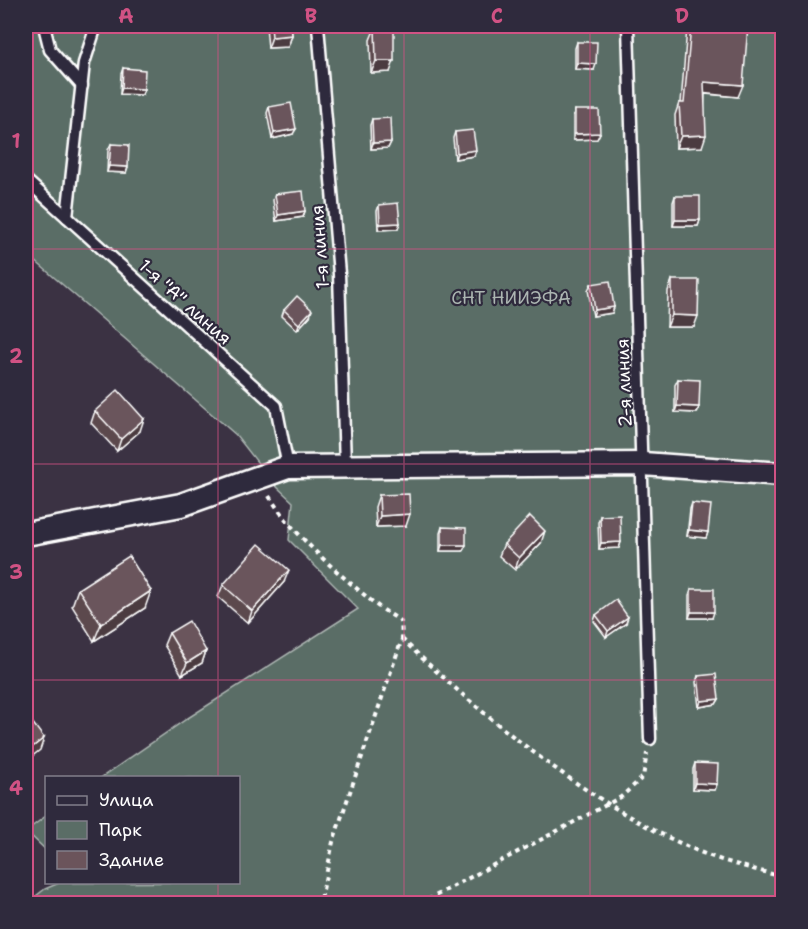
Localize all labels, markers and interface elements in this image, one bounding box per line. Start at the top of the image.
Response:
text: A [118,3,134,29]
text: B [305,3,317,29]
text: C [491,3,503,29]
text: D [675,3,689,29]
text: 1 [11,128,21,154]
street label: 1-я линия [305,204,335,290]
street label: 1-я "А" линия [133,254,237,350]
park label: СНТ НИИЭФА [451,286,571,310]
street label: 2-я линия [610,338,638,428]
text: 2 [9,343,23,369]
text: 3 [9,559,23,585]
text: 4 [9,775,23,801]
legend [45,776,240,884]
text: Улица [99,788,153,812]
text: Парк [99,818,142,842]
text: Здание [99,848,164,872]

